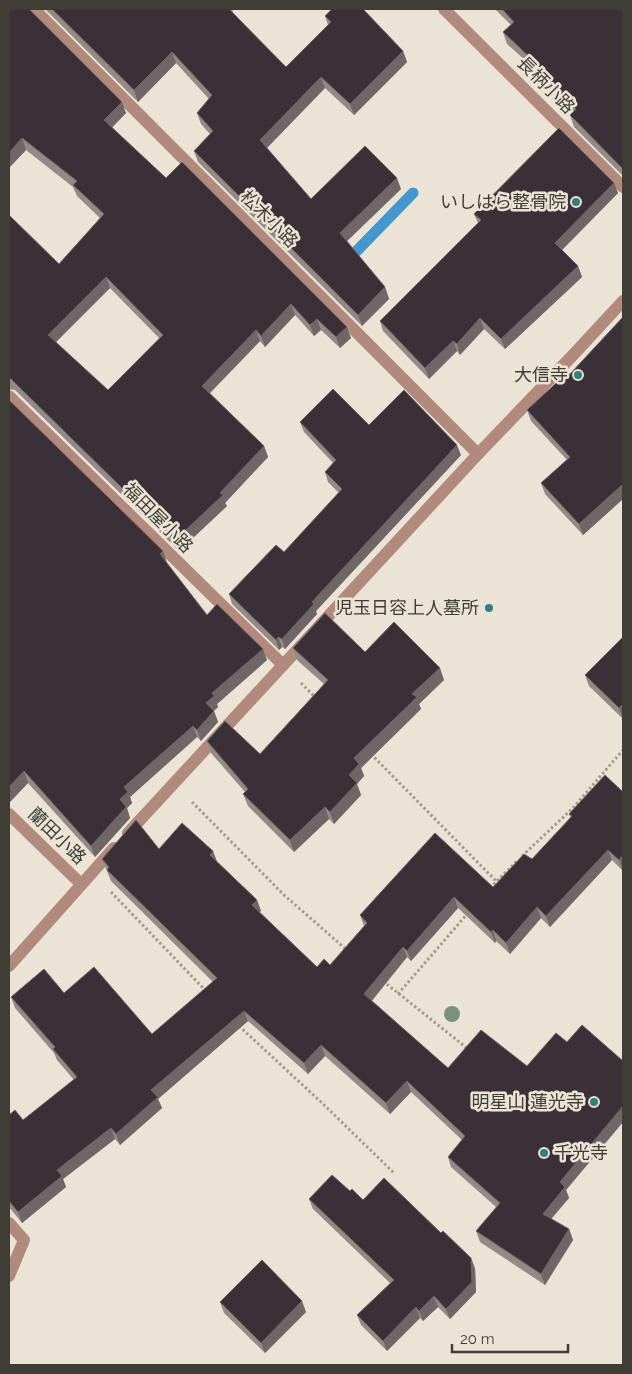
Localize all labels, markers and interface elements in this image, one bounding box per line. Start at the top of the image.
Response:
street label: 長柄小路 [513,52,579,118]
street label: 松木小路 [236,186,302,252]
place label: いしはら整骨院 [440,191,566,212]
marker: いしはら整骨院 [570,196,582,208]
place label: 大信寺 [514,364,568,385]
marker: 大信寺 [572,369,584,381]
street label: 福田屋小路 [119,478,198,557]
place label: 児玉日容上人墓所 [335,597,479,618]
marker: 児玉日容上人墓所 [483,602,495,614]
street label: 蘭田小路 [24,803,91,868]
place label: 明星山 蓮光寺 [471,1091,584,1112]
marker: 明星山 蓮光寺 [588,1096,600,1108]
place label: 千光寺 [554,1142,608,1163]
marker: 千光寺 [538,1147,550,1159]
scale bar [452,1322,568,1354]
text: 20 m [460,1330,495,1348]

